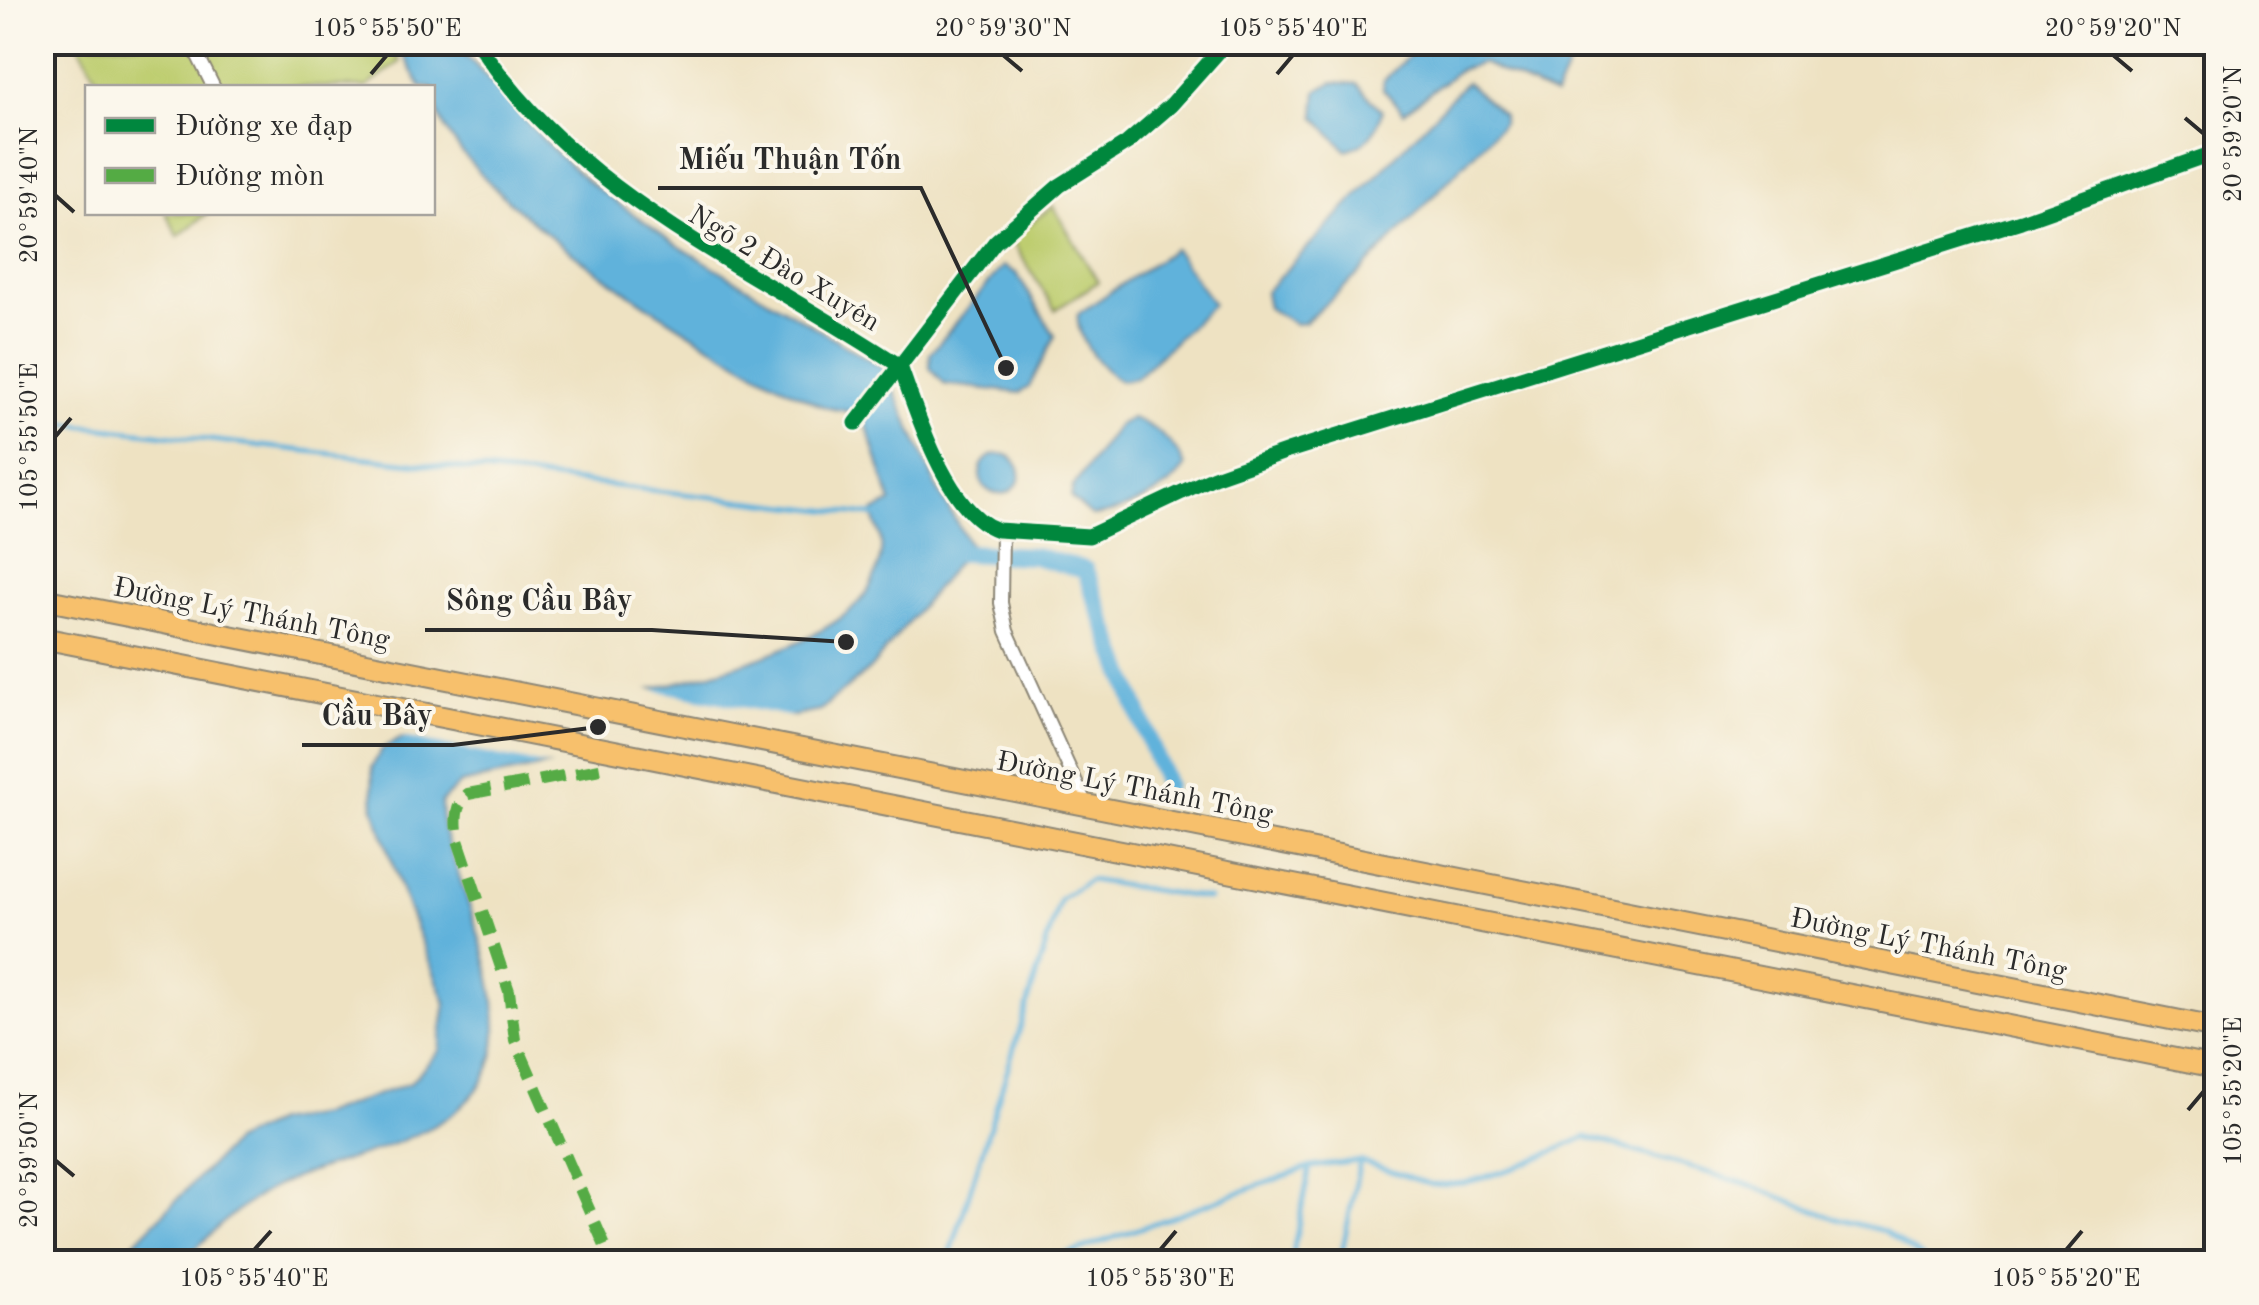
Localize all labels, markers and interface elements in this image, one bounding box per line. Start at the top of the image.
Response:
text: 105°55'50"E [312,17,462,42]
text: 20°59'30"N [935,17,1071,42]
text: 105°55'40"E [1218,17,1368,42]
text: 20°59'20"N [2045,17,2181,42]
text: 20°59'20"N [2222,66,2247,202]
legend [85,85,435,215]
text: Đường xe đạp [175,112,353,142]
text: 20°59'40"N [18,127,43,263]
callout: Miếu Thuận Tốn [658,128,921,188]
text: Miếu Thuận Tốn [678,143,902,176]
text: Đường mòn [175,162,325,192]
street label: Ngõ 2 Đào Xuyên [683,201,884,338]
text: 105°55'50"E [18,362,43,512]
callout: Sông Cầu Bây [425,570,652,630]
street label: Đường Lý Thánh Tông [111,574,392,656]
text: Sông Cầu Bây [446,582,632,617]
callout: Cầu Bây [302,685,453,745]
text: Cầu Bây [321,697,433,732]
street label: Đường Lý Thánh Tông [994,748,1275,830]
street label: Đường Lý Thánh Tông [1788,905,2069,987]
text: 105°55'20"E [2222,1016,2247,1166]
text: 20°59'50"N [18,1092,43,1228]
text: 105°55'40"E [179,1267,329,1292]
text: 105°55'30"E [1085,1267,1235,1292]
text: 105°55'20"E [1991,1267,2141,1292]

